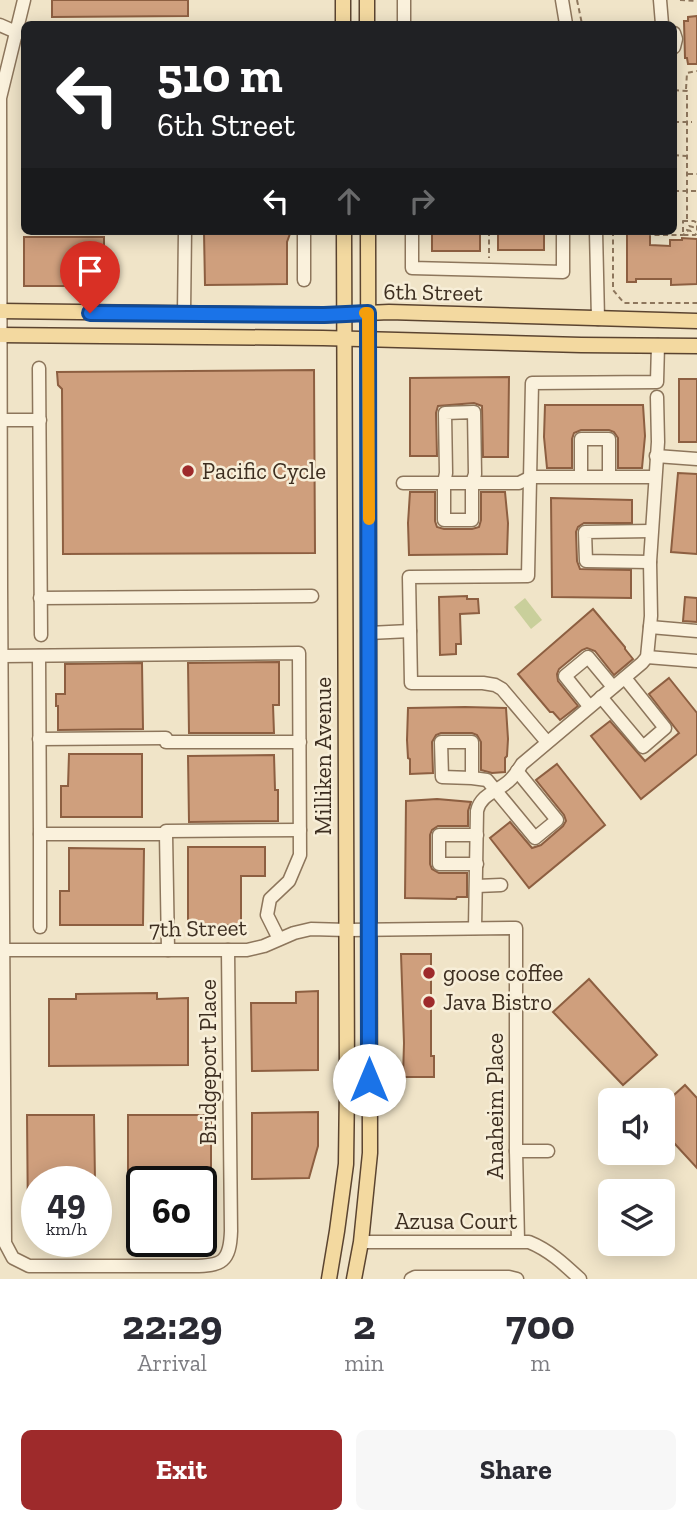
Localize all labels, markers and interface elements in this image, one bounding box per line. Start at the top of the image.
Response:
text: 510 m [157,46,283,105]
icon: left [42,49,133,140]
text: 6th Street [157,106,295,144]
icon: left [257,182,295,220]
icon: ahead [330,182,368,220]
icon: right [403,182,441,220]
pin [60,241,120,313]
icon: arrive [71,252,109,290]
street label: 6th Street [383,277,483,307]
place label: Pacific Cycle [202,457,326,485]
marker: Pacific Cycle [180,463,196,479]
street label: Milliken Avenue [309,677,337,835]
street label: 7th Street [149,913,248,943]
place label: goose coffee [443,959,563,987]
marker: goose coffee [421,965,437,981]
street label: Bridgeport Place [194,979,222,1145]
place label: Java Bistro [443,988,552,1016]
marker: Java Bistro [421,994,437,1010]
street label: Anaheim Place [481,1033,509,1179]
position arrow [332,1043,406,1117]
map controls [598,1088,675,1256]
button: sound [598,1088,675,1165]
speed limit sign: 60 [126,1166,217,1257]
button: layers [598,1179,675,1256]
text: 49 [47,1181,86,1223]
street label: Azusa Court [395,1207,518,1235]
text: km/h [46,1218,87,1240]
text: 22:29 [122,1299,223,1350]
text: 2 [353,1299,375,1350]
text: 700 [506,1299,575,1350]
text: Arrival [138,1349,207,1377]
text: min [344,1349,384,1377]
text: m [531,1349,550,1377]
button: Exit [21,1430,342,1510]
button: Share [356,1430,676,1510]

